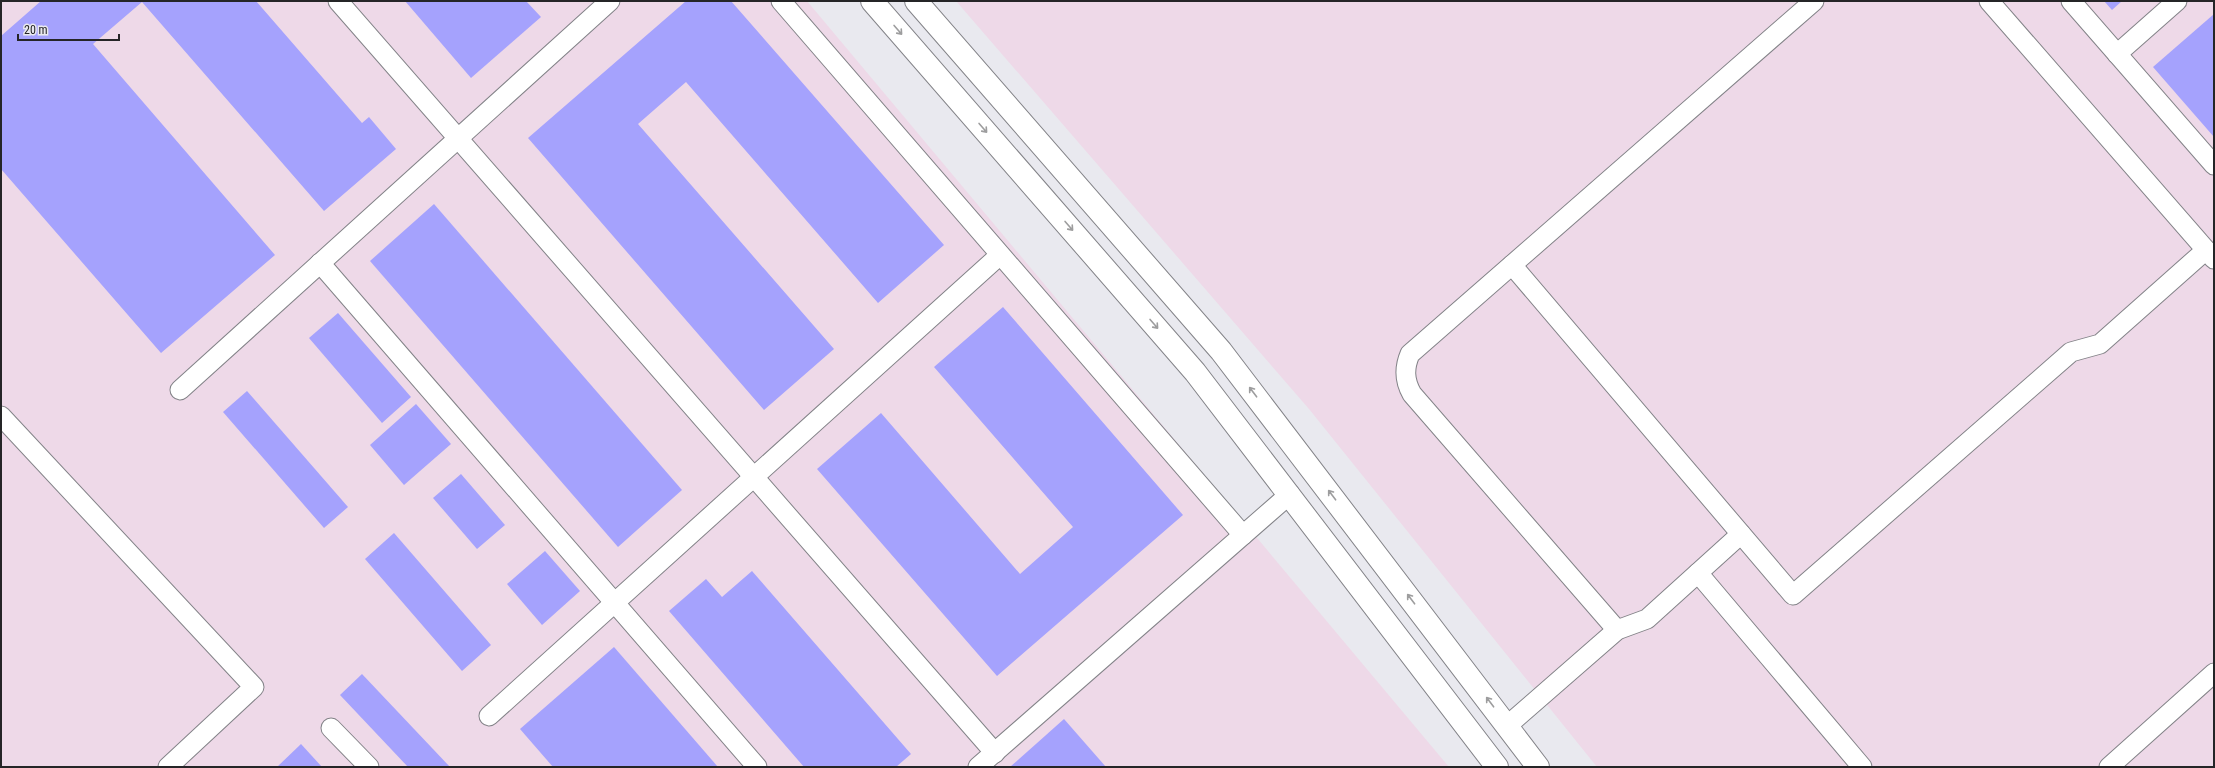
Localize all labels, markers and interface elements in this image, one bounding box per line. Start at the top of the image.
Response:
scale bar [18,16,119,42]
text: 20 m [24,23,48,37]
one-way arrow [893,25,902,36]
one-way arrow [978,123,987,133]
one-way arrow [1064,221,1073,231]
one-way arrow [1149,319,1159,329]
one-way arrow [1249,387,1257,398]
one-way arrow [1328,490,1336,501]
one-way arrow [1407,593,1415,604]
one-way arrow [1485,697,1494,708]

